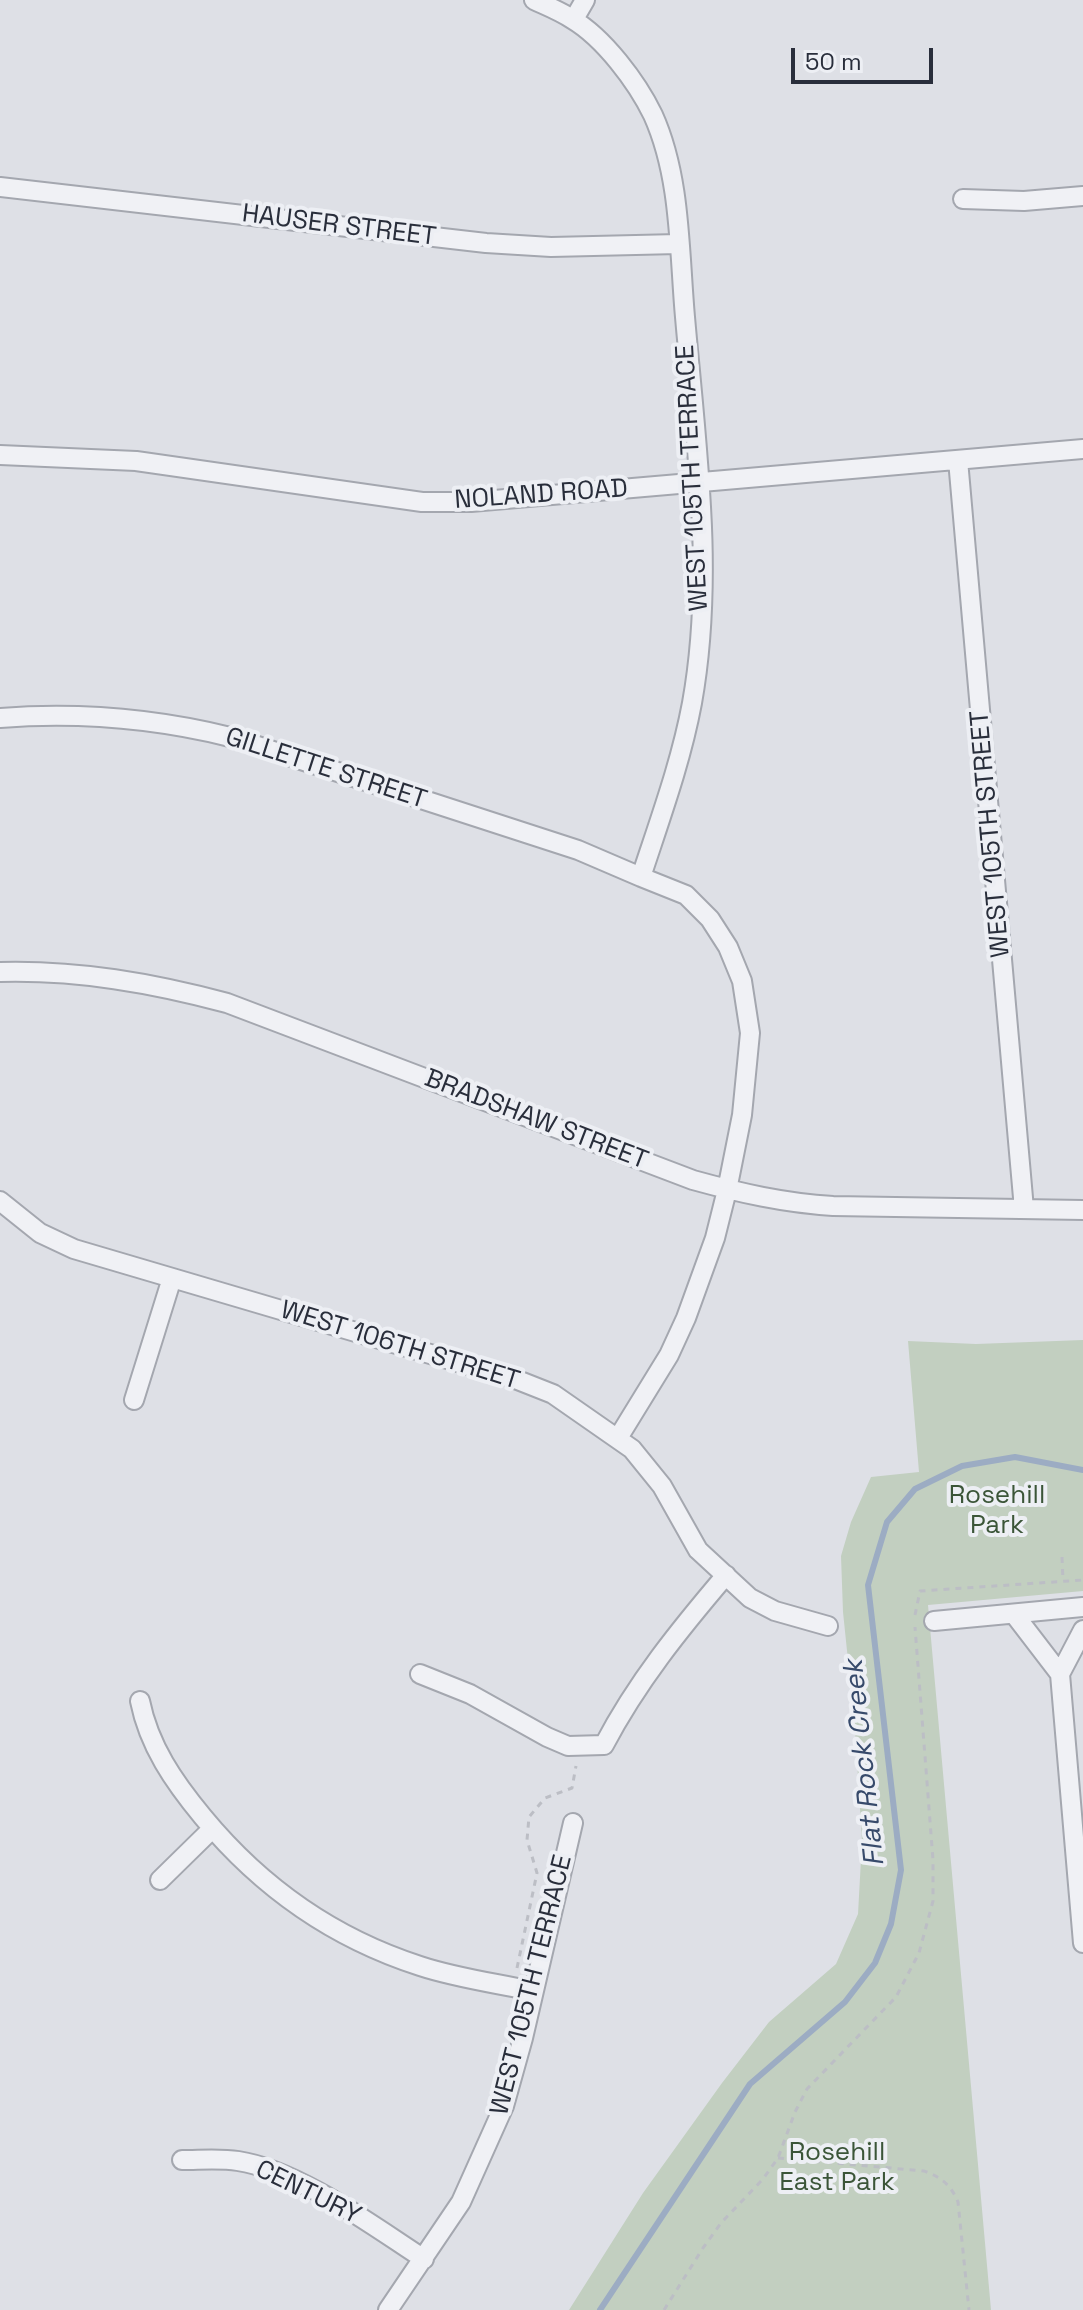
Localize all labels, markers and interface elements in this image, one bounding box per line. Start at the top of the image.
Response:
scale bar [795,32,937,82]
text: 50 m [805,46,862,77]
street label: HAUSER STREET [240,199,438,253]
street label: WEST 105TH TERRACE [670,344,716,612]
street label: NOLAND ROAD [453,473,629,517]
street label: WEST 105TH STREET [965,709,1017,959]
street label: GILLETTE STREET [221,722,431,816]
street label: BRADSHAW STREET [420,1063,652,1177]
street label: WEST 106TH STREET [277,1295,523,1397]
park label: Rosehill Park [949,1480,1045,1542]
water label: Flat Rock Creek [837,1658,893,1868]
street label: WEST 105TH TERRACE [485,1852,579,2118]
park label: Rosehill East Park [779,2137,895,2198]
street label: CENTURY [250,2154,366,2232]

